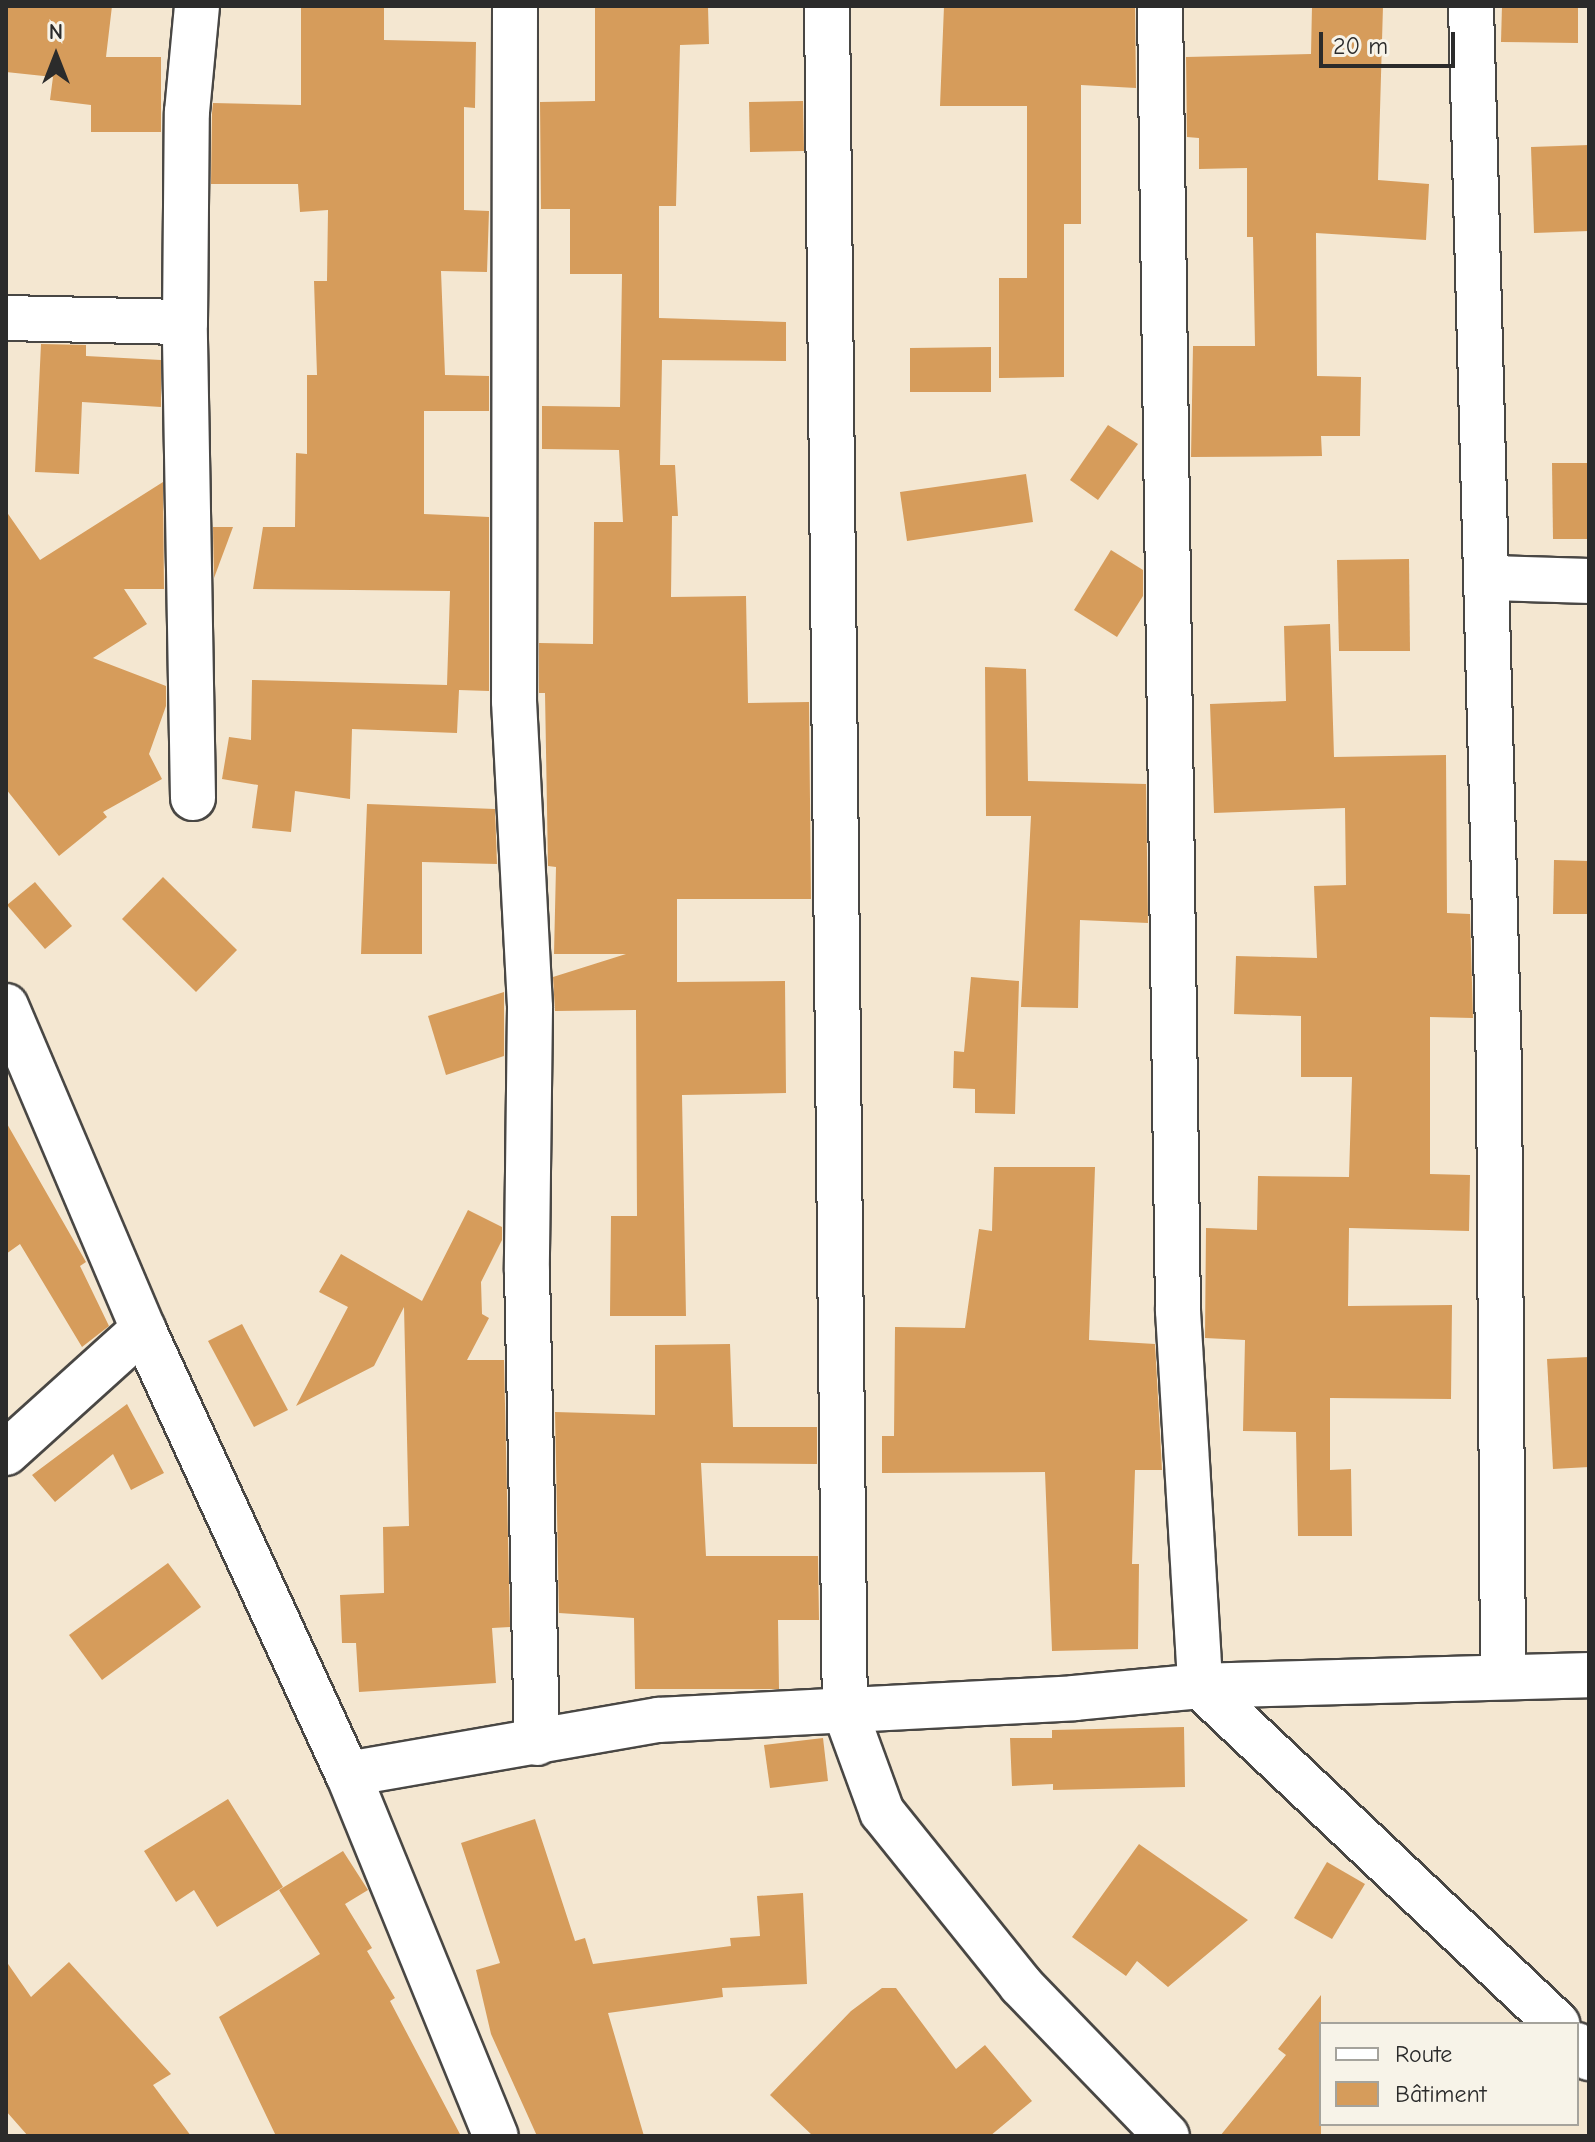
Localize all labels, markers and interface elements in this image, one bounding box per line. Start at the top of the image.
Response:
north arrow [16,16,96,96]
scale bar [1323,16,1459,66]
text: N [49,19,63,45]
text: 20 m [1333,32,1388,60]
legend [1319,2022,1579,2126]
text: Route [1395,2040,1452,2068]
text: Bâtiment [1395,2080,1487,2108]

